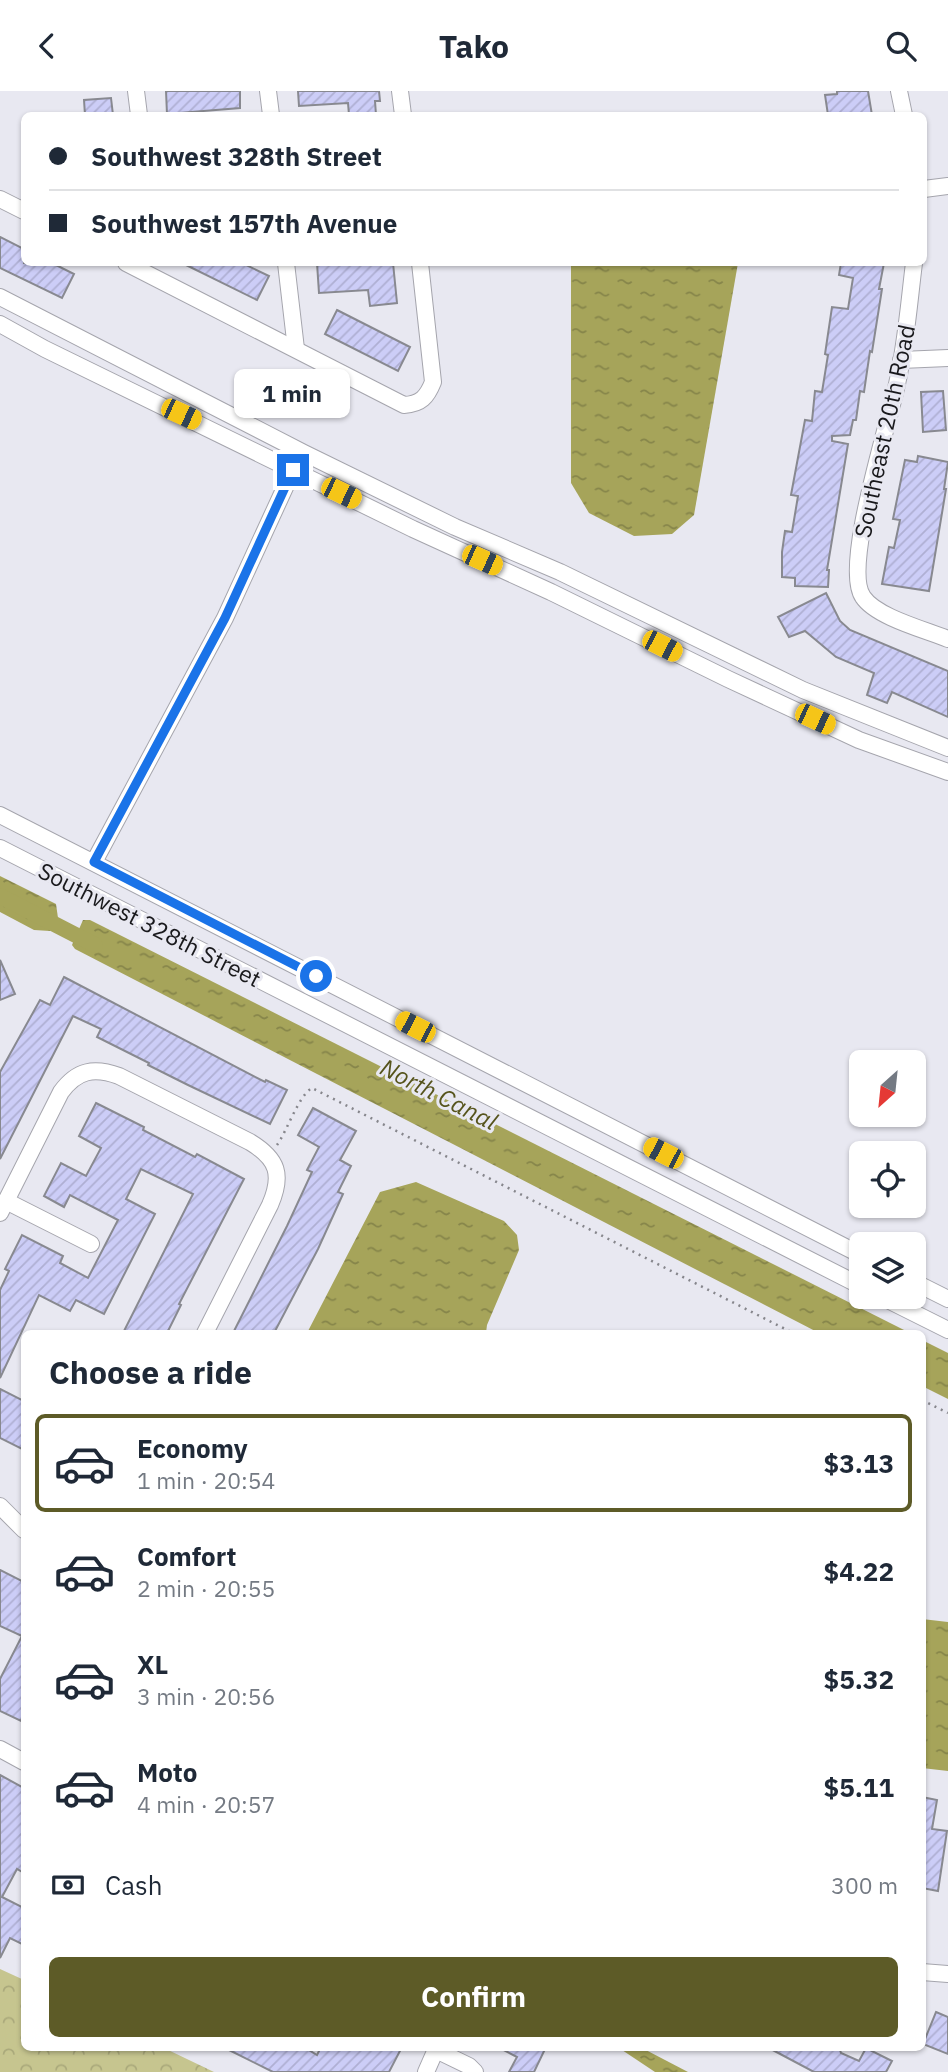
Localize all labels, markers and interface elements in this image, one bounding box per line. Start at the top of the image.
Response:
text: Tako [439,25,509,67]
icon: back [28,27,66,65]
icon: search [882,27,920,65]
text: Southwest 328th Street [91,139,382,173]
text: Southwest 157th Avenue [91,206,397,240]
street label: Southeast 20th Road [847,322,921,540]
callout: 1 min [235,369,351,417]
text: 1 min [262,378,322,408]
car [158,396,205,432]
route end [277,454,309,486]
car [318,474,365,512]
car [459,542,506,578]
car [639,627,686,665]
car [792,701,839,737]
street label: Southwest 328th Street [34,855,266,993]
route start [300,960,332,992]
car [392,1008,439,1046]
north arrow [849,1050,926,1127]
map controls [849,1050,926,1309]
water label: North Canal [375,1051,504,1137]
car [640,1134,687,1172]
button: locate [849,1141,926,1218]
button: layers [849,1232,926,1309]
text: Choose a ride [49,1351,252,1393]
text: Economy [137,1431,248,1465]
icon: car [53,1432,116,1495]
text: $3.13 [824,1446,894,1480]
text: 1 min · 20:54 [137,1465,275,1495]
text: Comfort [137,1539,236,1573]
icon: car [53,1540,116,1603]
text: $4.22 [824,1554,894,1588]
text: 2 min · 20:55 [137,1573,275,1603]
text: XL [137,1647,168,1681]
icon: car [53,1648,116,1711]
text: $5.32 [824,1662,894,1696]
text: 3 min · 20:56 [137,1681,275,1711]
text: Moto [137,1755,197,1789]
icon: car [53,1756,116,1819]
text: $5.11 [824,1770,894,1804]
text: 4 min · 20:57 [137,1789,275,1819]
icon: cash [49,1866,87,1904]
text: Cash [105,1868,162,1902]
text: 300 m [831,1870,898,1900]
button: Confirm [49,1957,898,2037]

